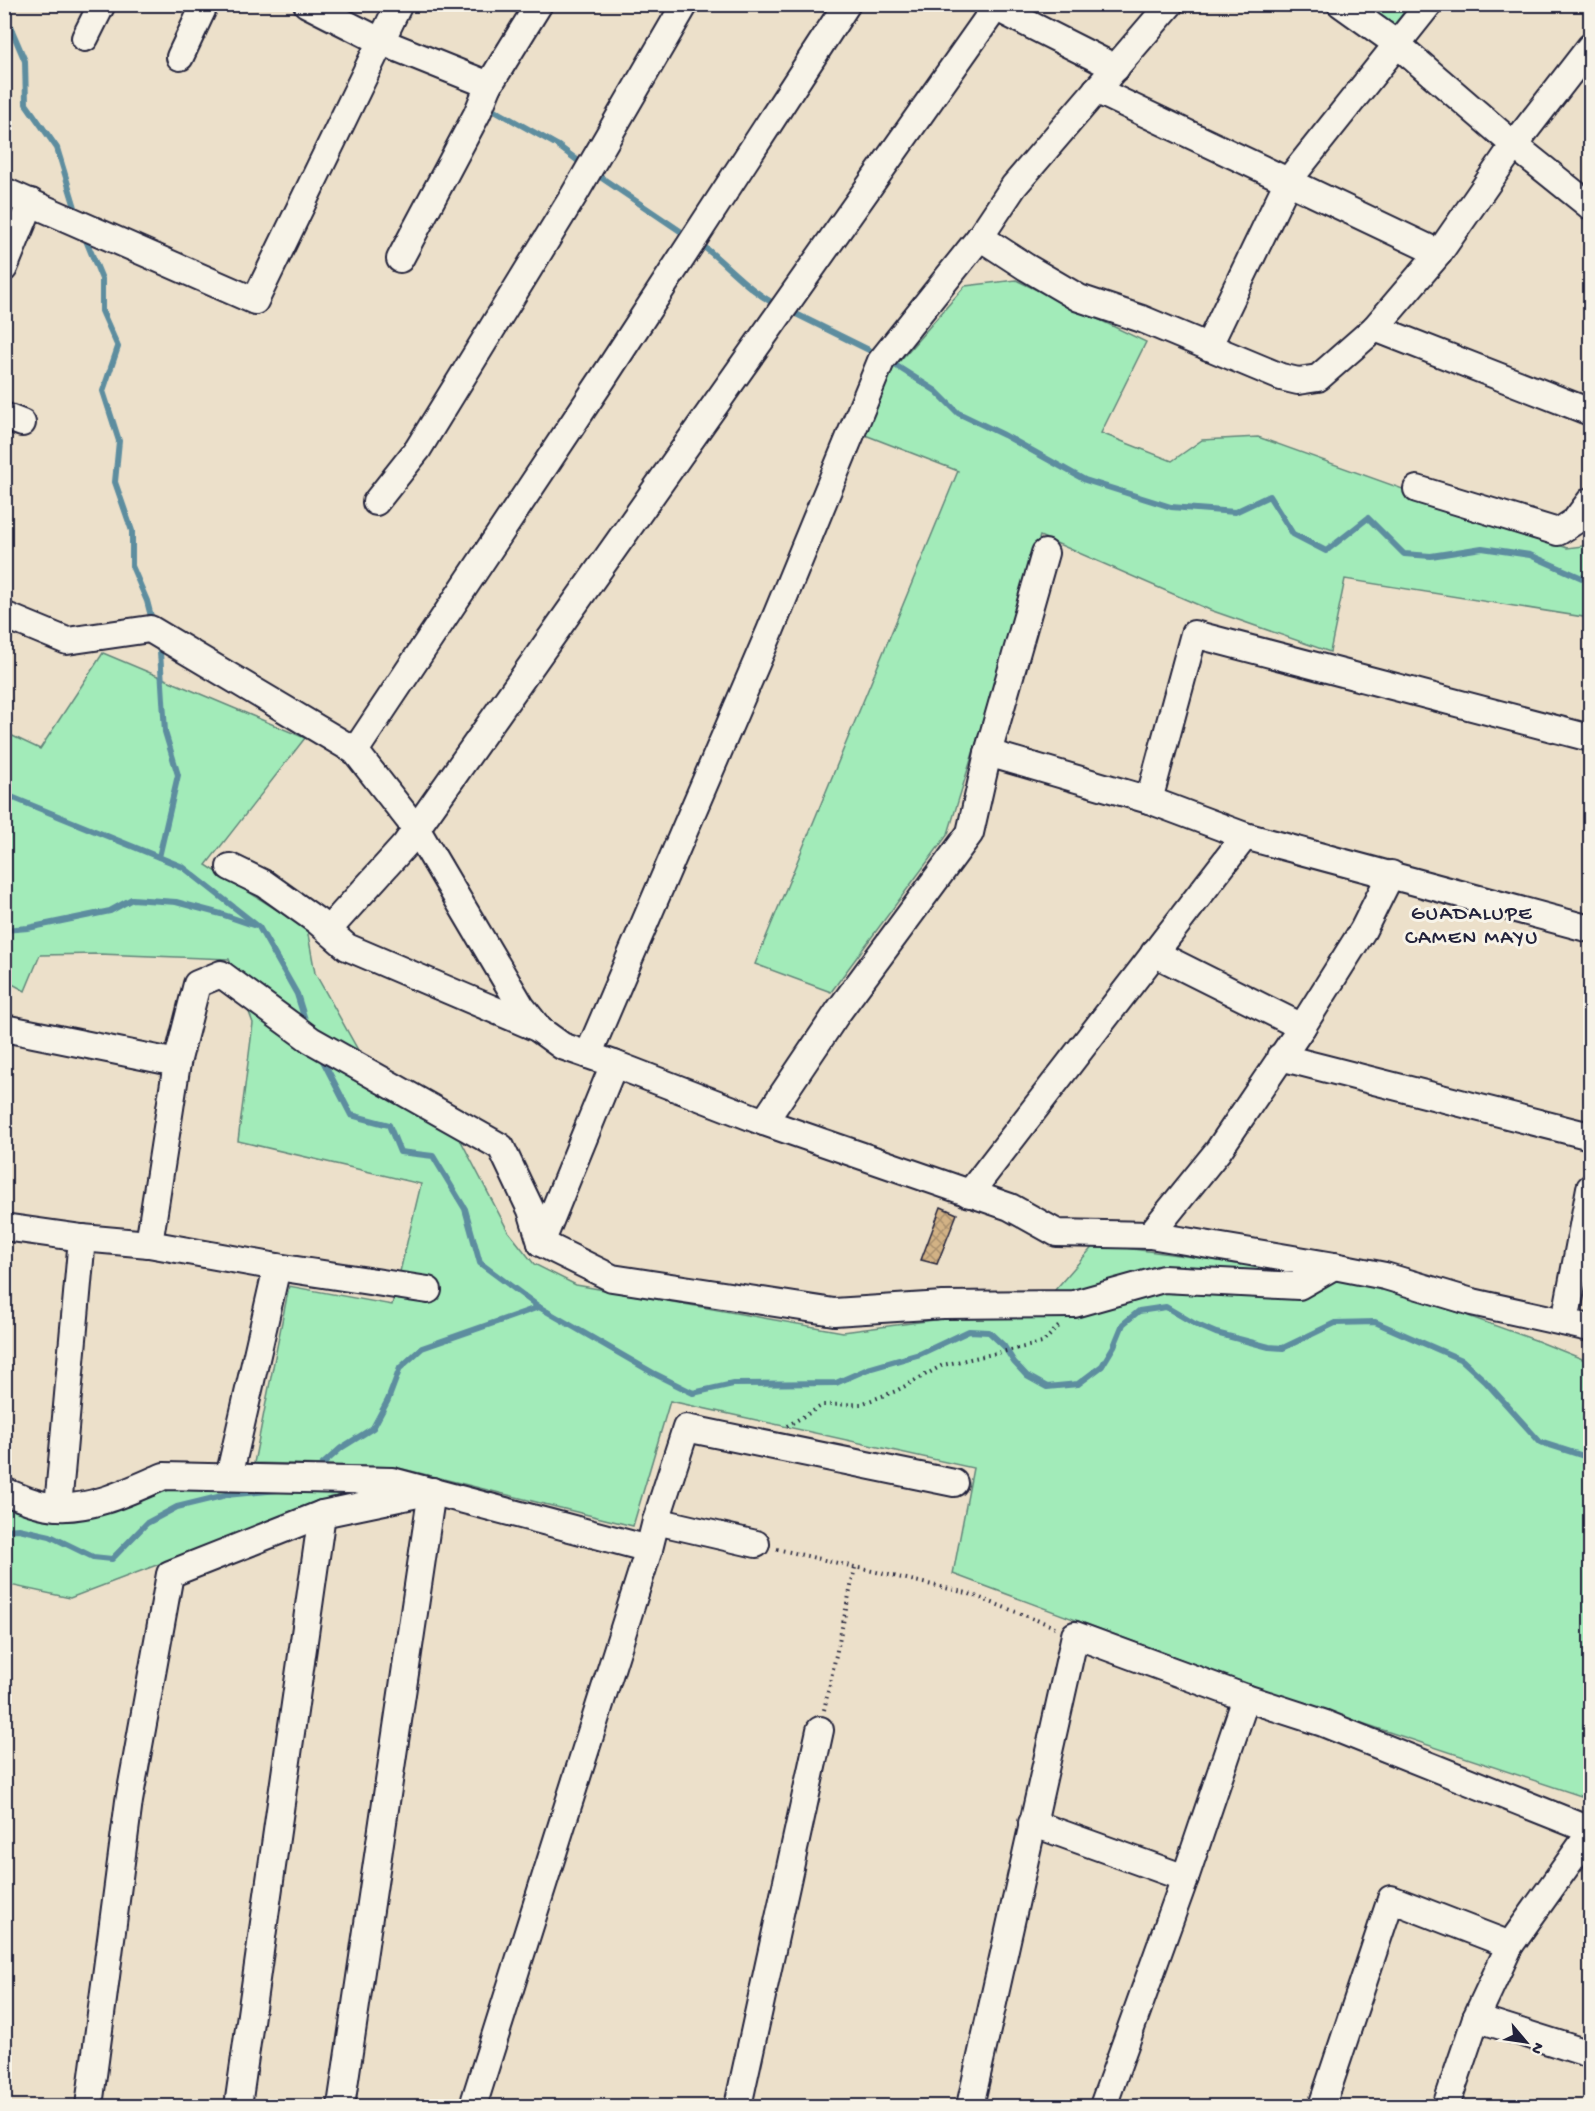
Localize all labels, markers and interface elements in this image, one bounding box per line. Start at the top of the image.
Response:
district label: GUADALUPE CAMEN MAYU [1405,903,1539,952]
north arrow [1496,2012,1556,2072]
text: N [1525,2038,1547,2057]

